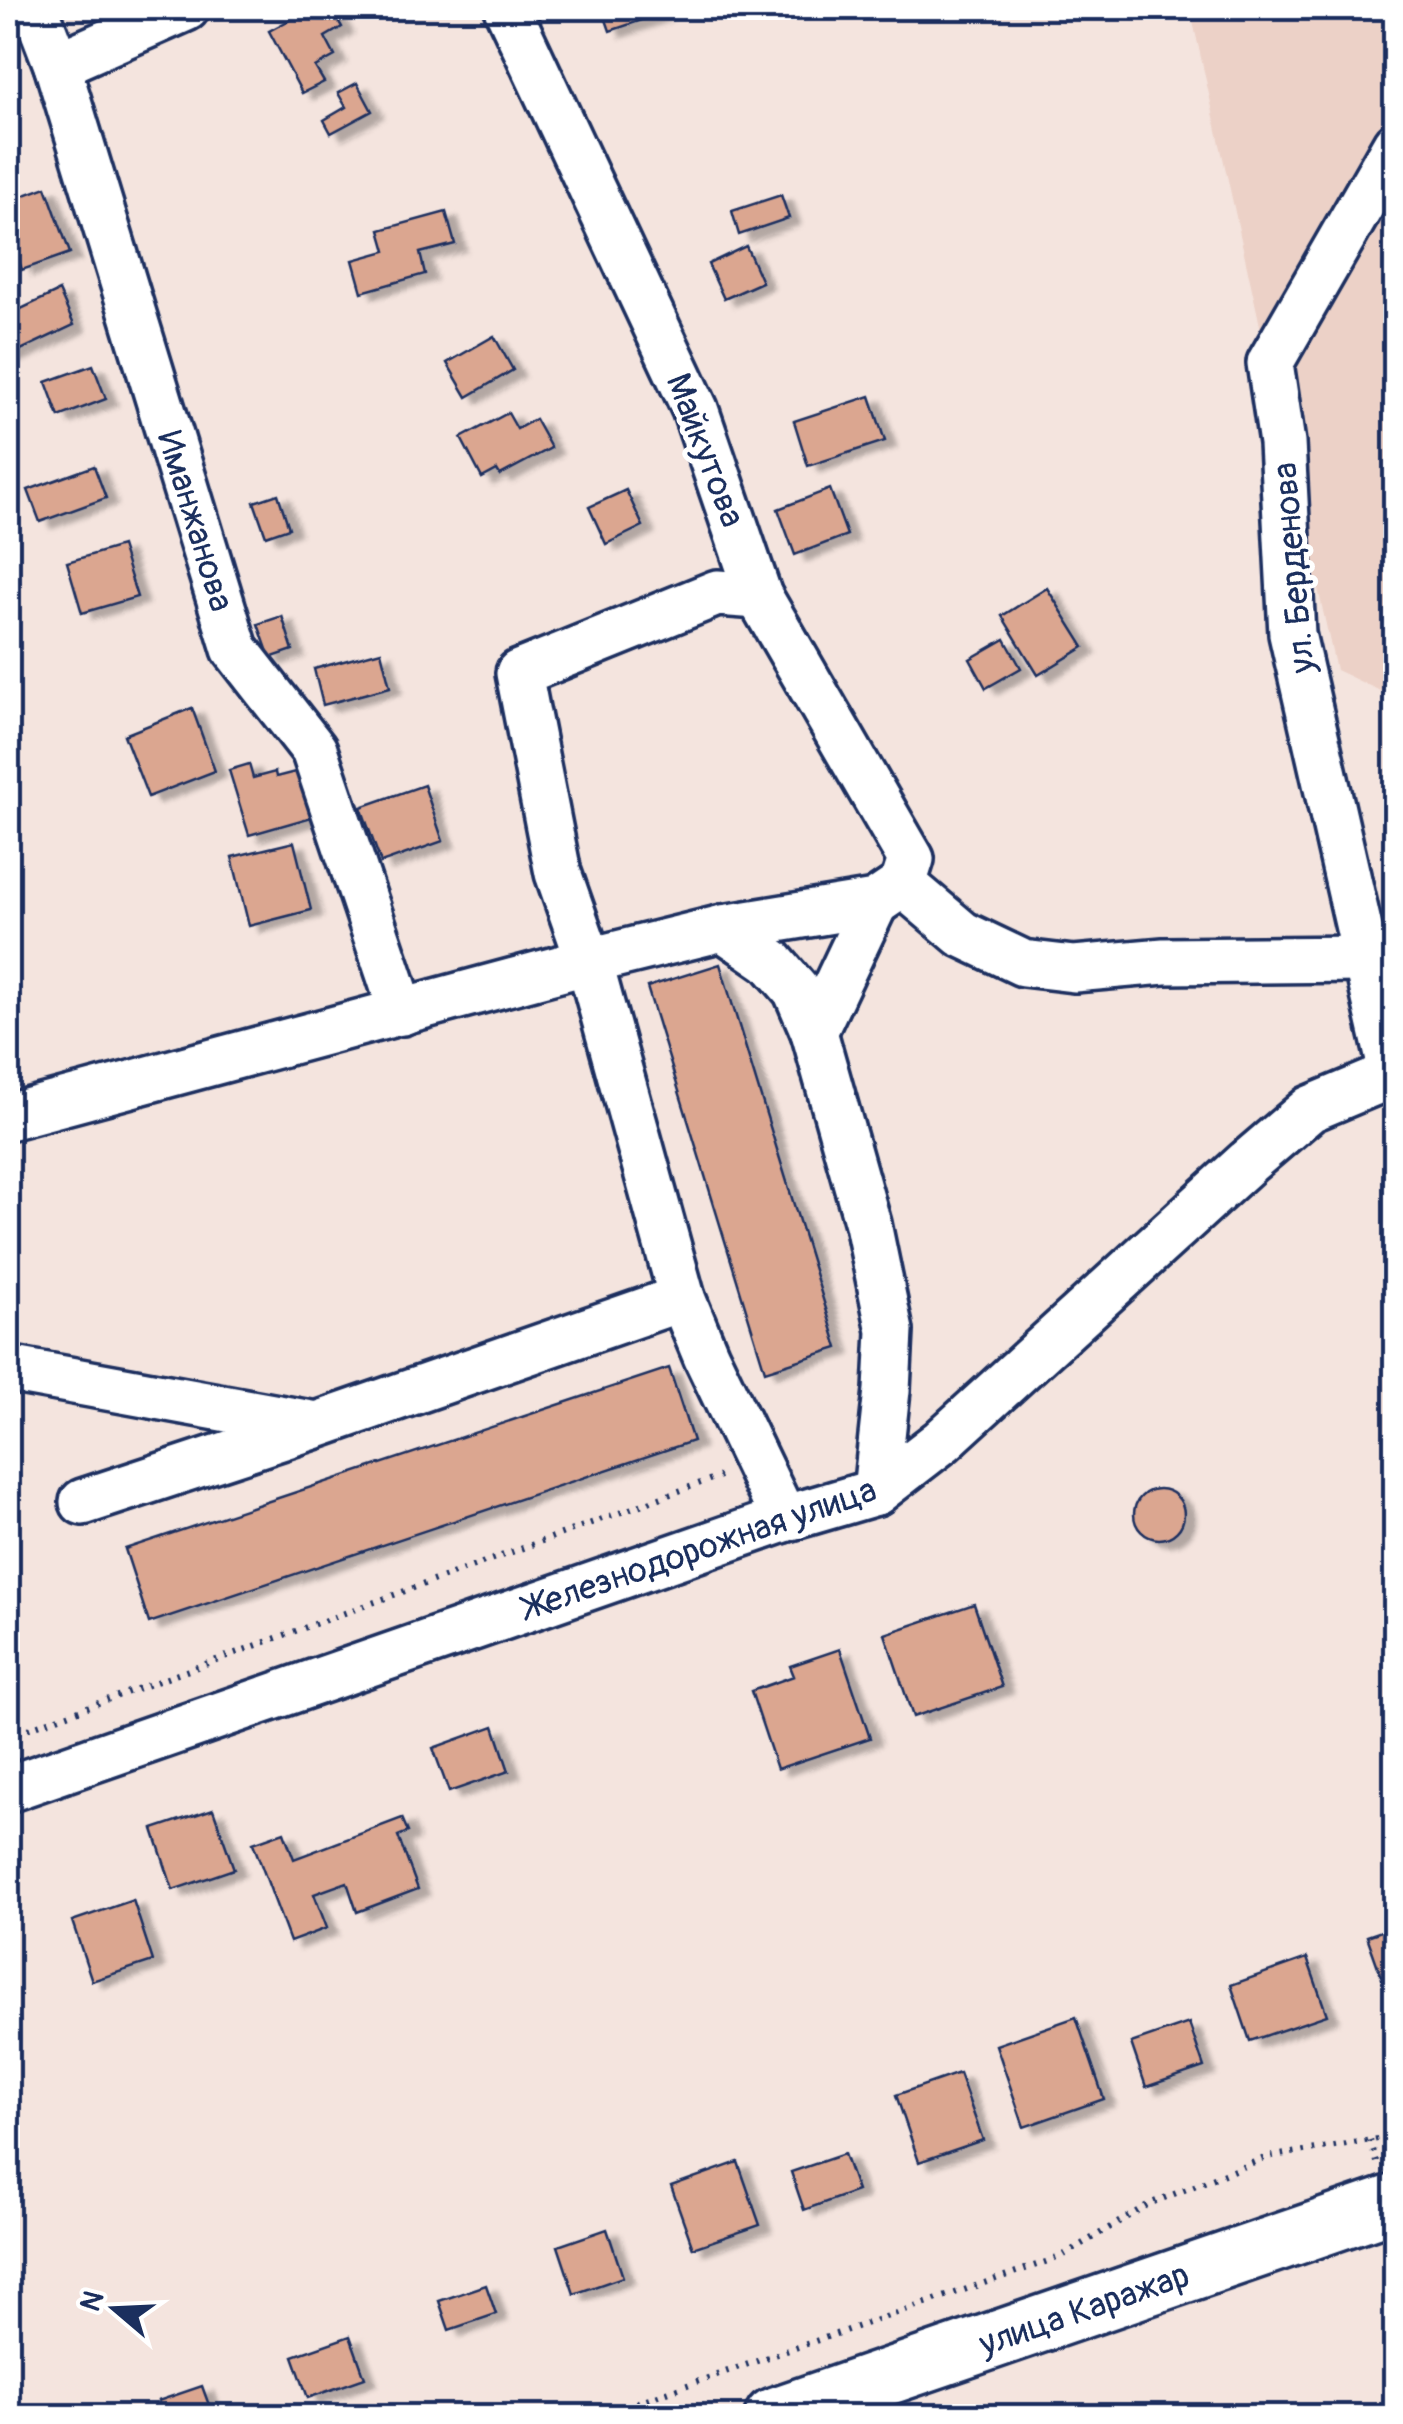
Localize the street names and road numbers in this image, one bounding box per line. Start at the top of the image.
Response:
street label: Майкутова [656,367,754,533]
street label: Иманжанова [147,426,243,617]
street label: ул. Берденова [1263,461,1325,676]
street label: Железнодорожная улица [514,1468,882,1632]
street label: улица Каражар [973,2253,1195,2367]

